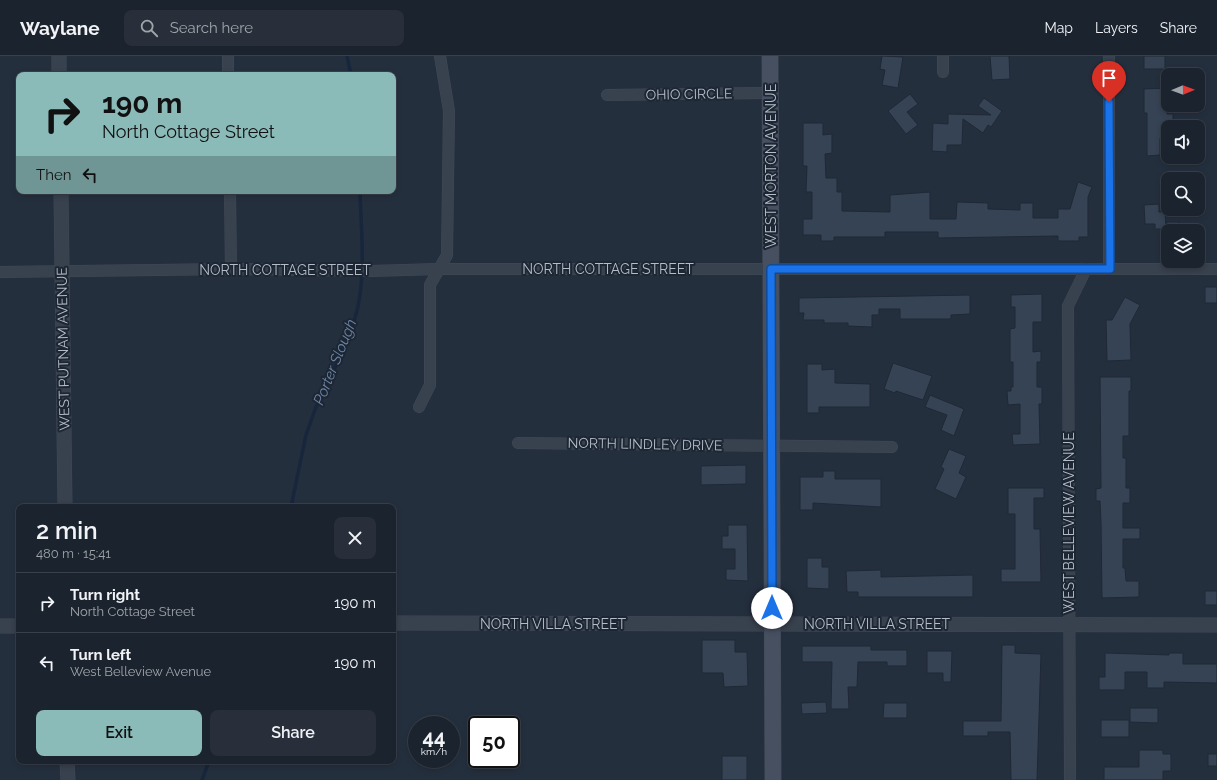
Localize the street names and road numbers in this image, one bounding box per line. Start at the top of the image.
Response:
street label: WEST MORTON AVENUE [763,84,779,248]
street label: OHIO CIRCLE [645,85,733,103]
street label: NORTH COTTAGE STREET [522,261,694,277]
street label: NORTH COTTAGE STREET [199,262,371,278]
street label: WEST PUTNAM AVENUE [54,267,72,431]
street label: WEST BELLEVIEW AVENUE [1061,432,1077,614]
street label: NORTH LINDLEY DRIVE [567,435,723,453]
street label: NORTH VILLA STREET [480,616,626,632]
street label: NORTH VILLA STREET [804,616,950,632]

